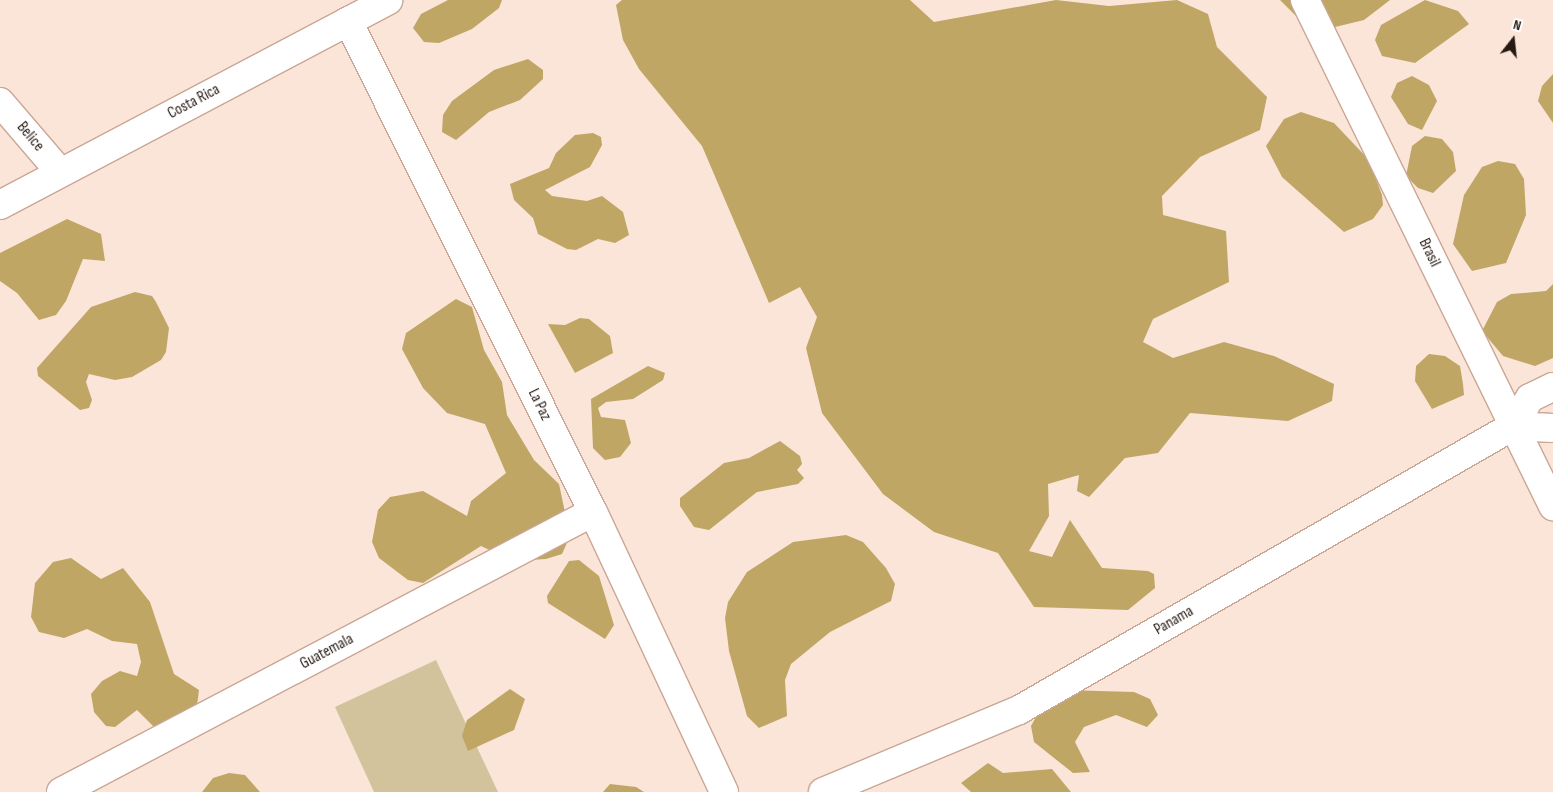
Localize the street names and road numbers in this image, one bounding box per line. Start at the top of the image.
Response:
street label: Costa Rica [165,80,223,124]
street label: Belice [12,118,48,156]
street label: Brasil [1414,236,1444,270]
street label: La Paz [523,386,555,424]
street label: Panama [1151,602,1197,640]
street label: Guatemala [297,630,357,674]

